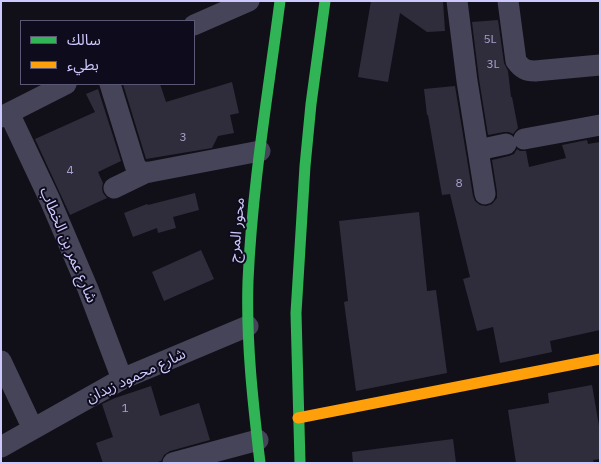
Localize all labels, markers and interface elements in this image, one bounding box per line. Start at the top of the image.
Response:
legend [20,20,195,85]
text: سالك [67,30,101,49]
house number: 5L [483,33,497,47]
text: بطيء [67,55,99,74]
house number: 3L [486,58,500,72]
house number: 3 [179,131,187,145]
house number: 4 [66,164,74,178]
house number: 8 [455,177,463,191]
street label: شارع عمر بن الخطاب [36,184,100,306]
street label: محور المرج [225,197,249,263]
street label: شارع محمود زيدان [83,345,189,407]
house number: 1 [121,402,129,416]

